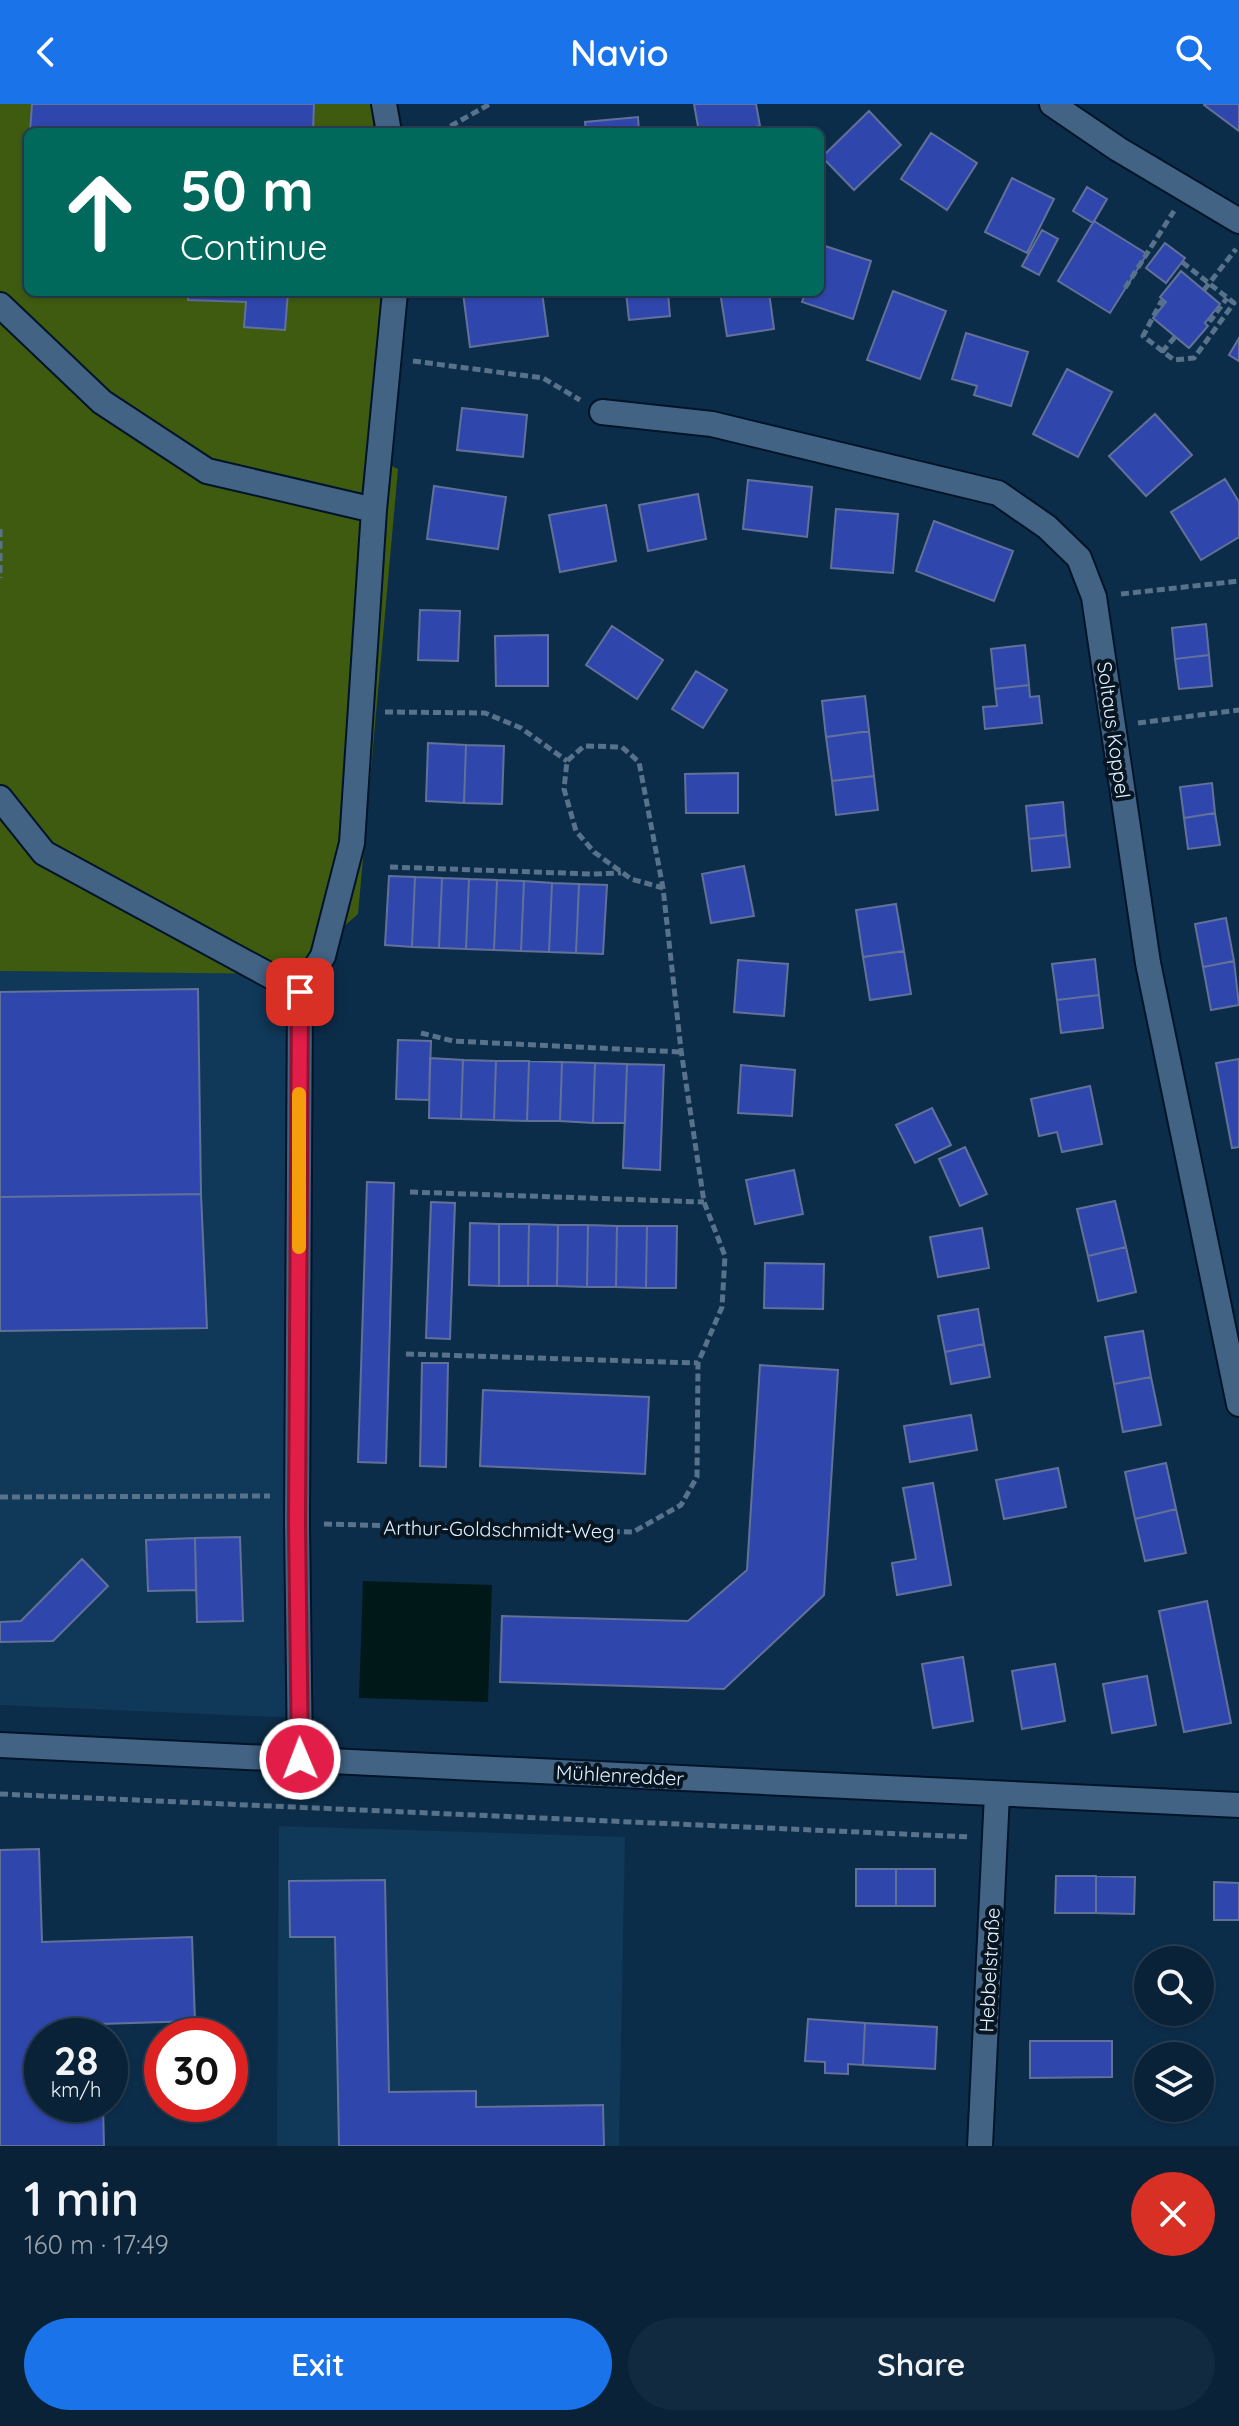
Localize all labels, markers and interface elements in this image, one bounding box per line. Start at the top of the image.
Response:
icon: back [24,30,68,74]
text: Navio [570,30,669,75]
icon: search [1171,30,1215,74]
text: 50 m [180,155,314,225]
icon: ahead [48,160,152,264]
text: Continue [180,224,328,269]
street label: Soltaus Koppel [1092,660,1136,800]
pin [266,958,334,1026]
icon: arrive [278,970,322,1014]
street label: Arthur-Goldschmidt-Weg [383,1514,615,1544]
position arrow [258,1717,342,1801]
street label: Mühlenredder [555,1759,685,1791]
street label: Hebbelstraße [973,1907,1005,2033]
map controls [1134,1946,1214,2122]
button: search [1134,1946,1214,2026]
speed limit sign: 30 [144,2018,248,2122]
text: 28 [54,2035,98,2085]
button: layers [1134,2042,1214,2122]
text: km/h [51,2077,101,2102]
text: 1 min [24,2168,139,2228]
button: close [1131,2172,1215,2256]
text: 160 m · 17:49 [24,2228,169,2261]
button: Exit [24,2318,612,2410]
button: Share [628,2318,1215,2410]

